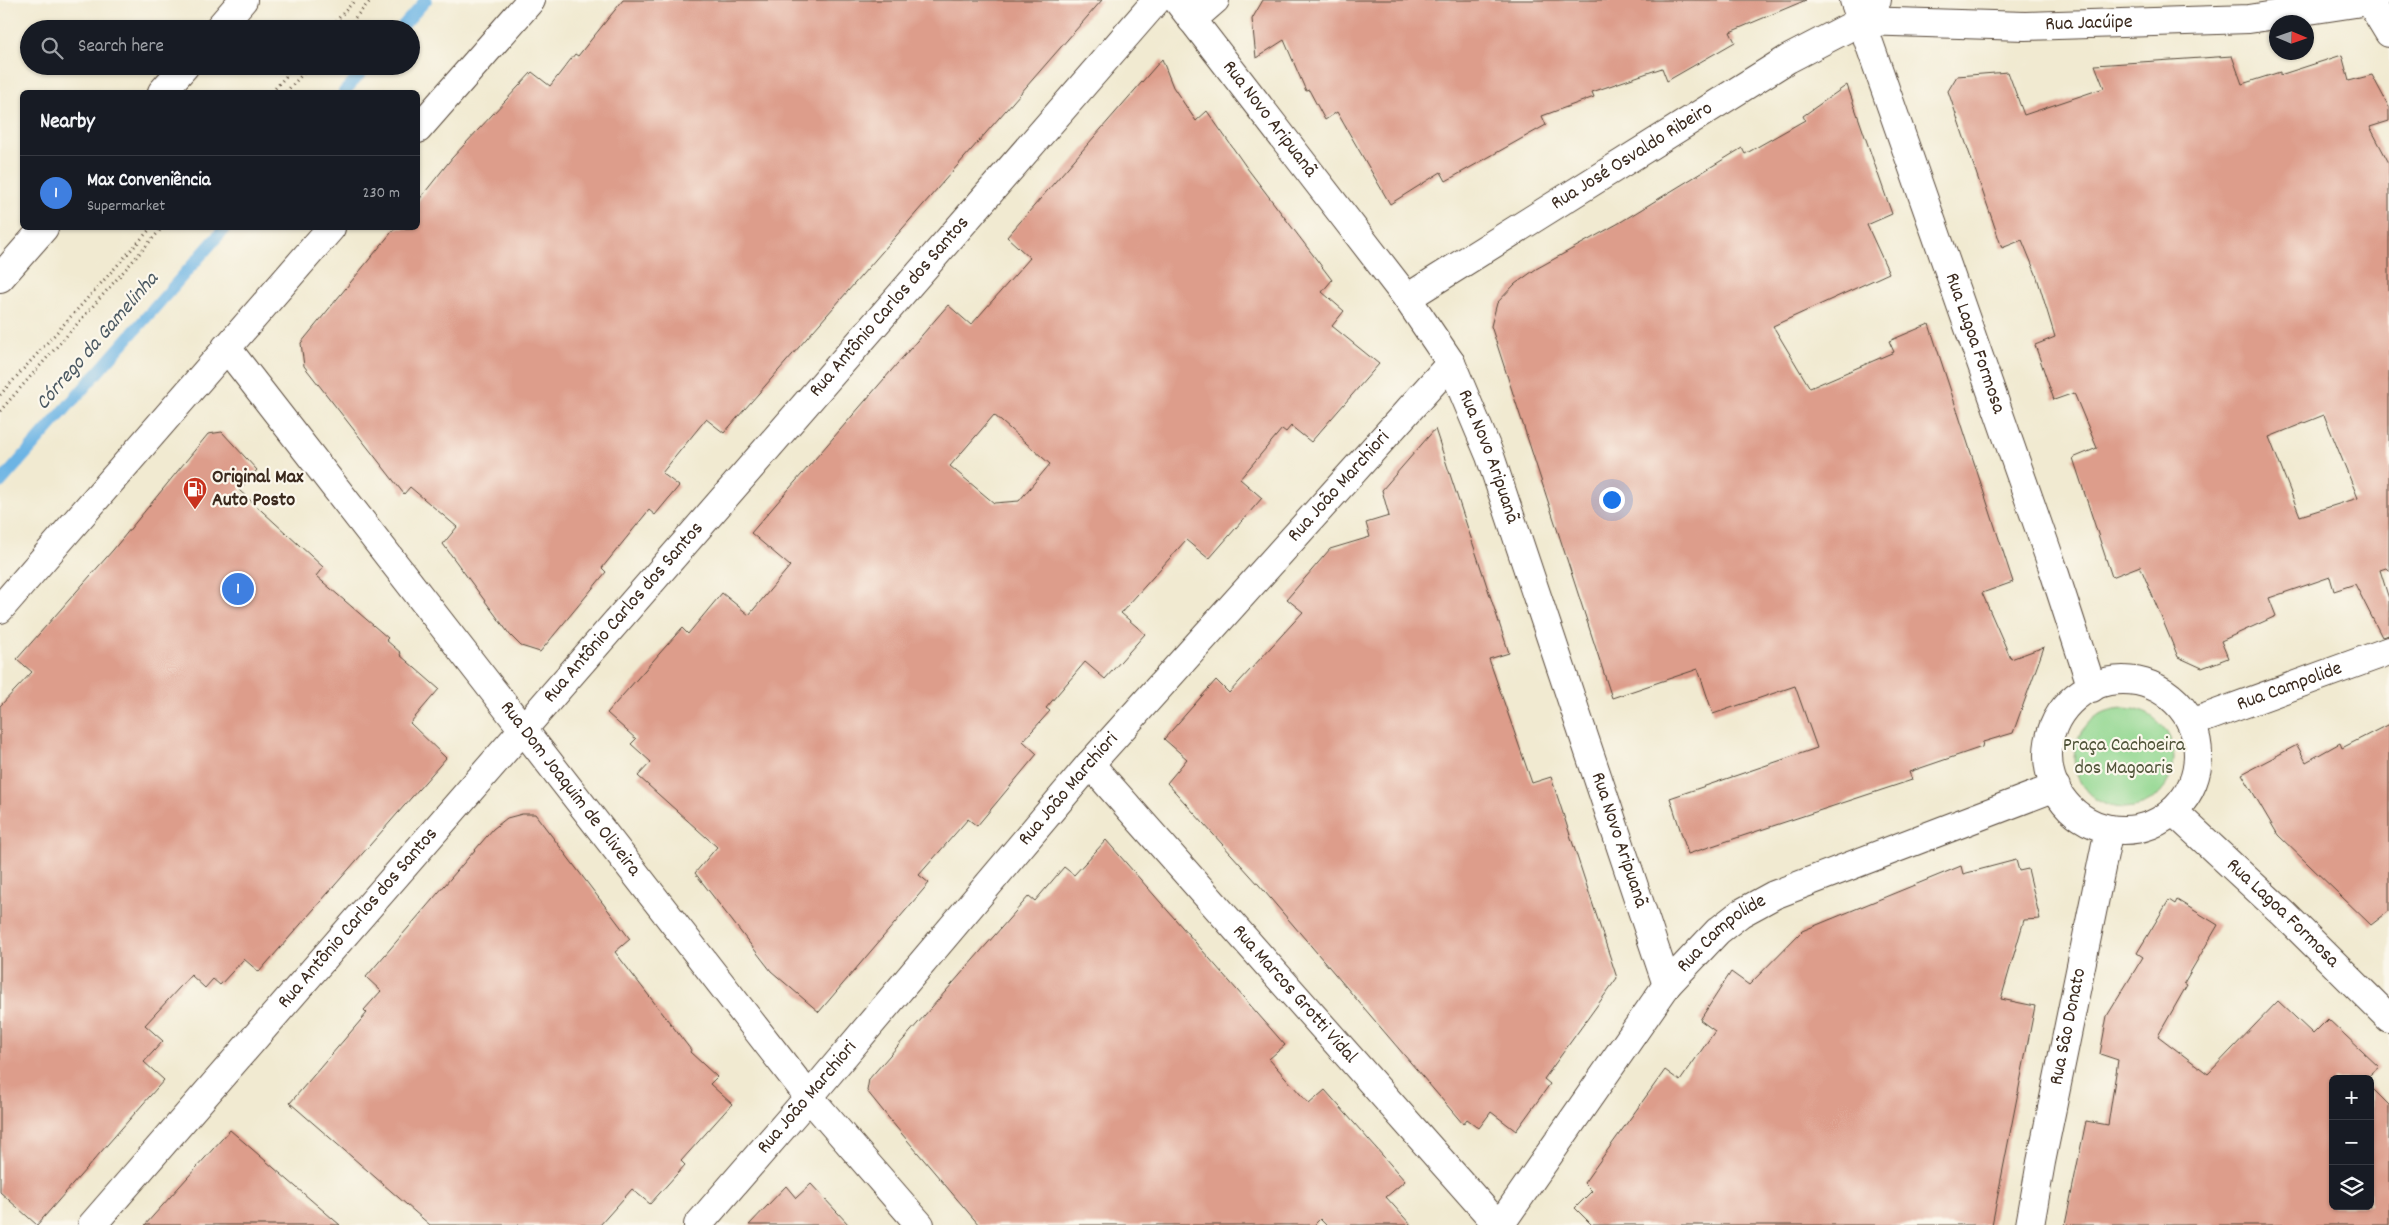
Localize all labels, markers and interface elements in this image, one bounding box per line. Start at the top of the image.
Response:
street label: Rua Jacúipe [2045,9,2133,39]
north arrow [2269,15,2314,60]
search box [20,20,420,75]
icon: search [38,34,66,62]
text: Search here [78,34,164,61]
street label: Rua Novo Aripuanã [1215,55,1324,184]
street label: Rua José Osvaldo Ribeiro [1546,95,1719,218]
text: Nearby [40,108,95,138]
text: Max Conveniência [87,168,211,195]
text: 1 [54,182,58,205]
text: 230 m [363,182,400,205]
text: Supermarket [87,195,165,218]
street label: Rua Antônio Carlos dos Santos [803,211,977,404]
water label: Córrego da Gamelinha [29,265,167,418]
street label: Rua Lagoa Formosa [1937,269,2012,418]
street label: Rua Novo Aripuanã [1450,386,1526,528]
street label: Rua João Marchiori [1282,425,1397,549]
place label: Original Max Auto Posto [212,464,304,515]
fuel station icon: Original Max Auto Posto [182,476,208,510]
your location [1599,487,1625,513]
street label: Rua Antônio Carlos dos Santos [537,516,711,710]
pin: 1 [222,570,254,608]
street label: Rua Campolide [2233,655,2346,719]
street label: Rua Dom Joaquim de Oliveira [493,696,647,883]
street label: Rua João Marchiori [1012,726,1126,852]
park label: Praça Cachoeira dos Magoaris [2063,732,2186,783]
street label: Rua Novo Aripuanã [1583,769,1654,912]
street label: Rua Antônio Carlos dos Santos [272,822,445,1015]
street label: Rua Lagoa Formosa [2219,853,2346,975]
street label: Rua Campolide [1671,888,1772,980]
street label: Rua Marcos Grotti Vidal [1225,919,1363,1070]
street label: Rua São Donato [2043,966,2094,1088]
street label: Rua João Marchiori [751,1035,865,1161]
map controls [2329,1075,2374,1210]
button: + [2329,1075,2374,1120]
button: − [2329,1120,2374,1165]
button: layers [2329,1165,2374,1210]

